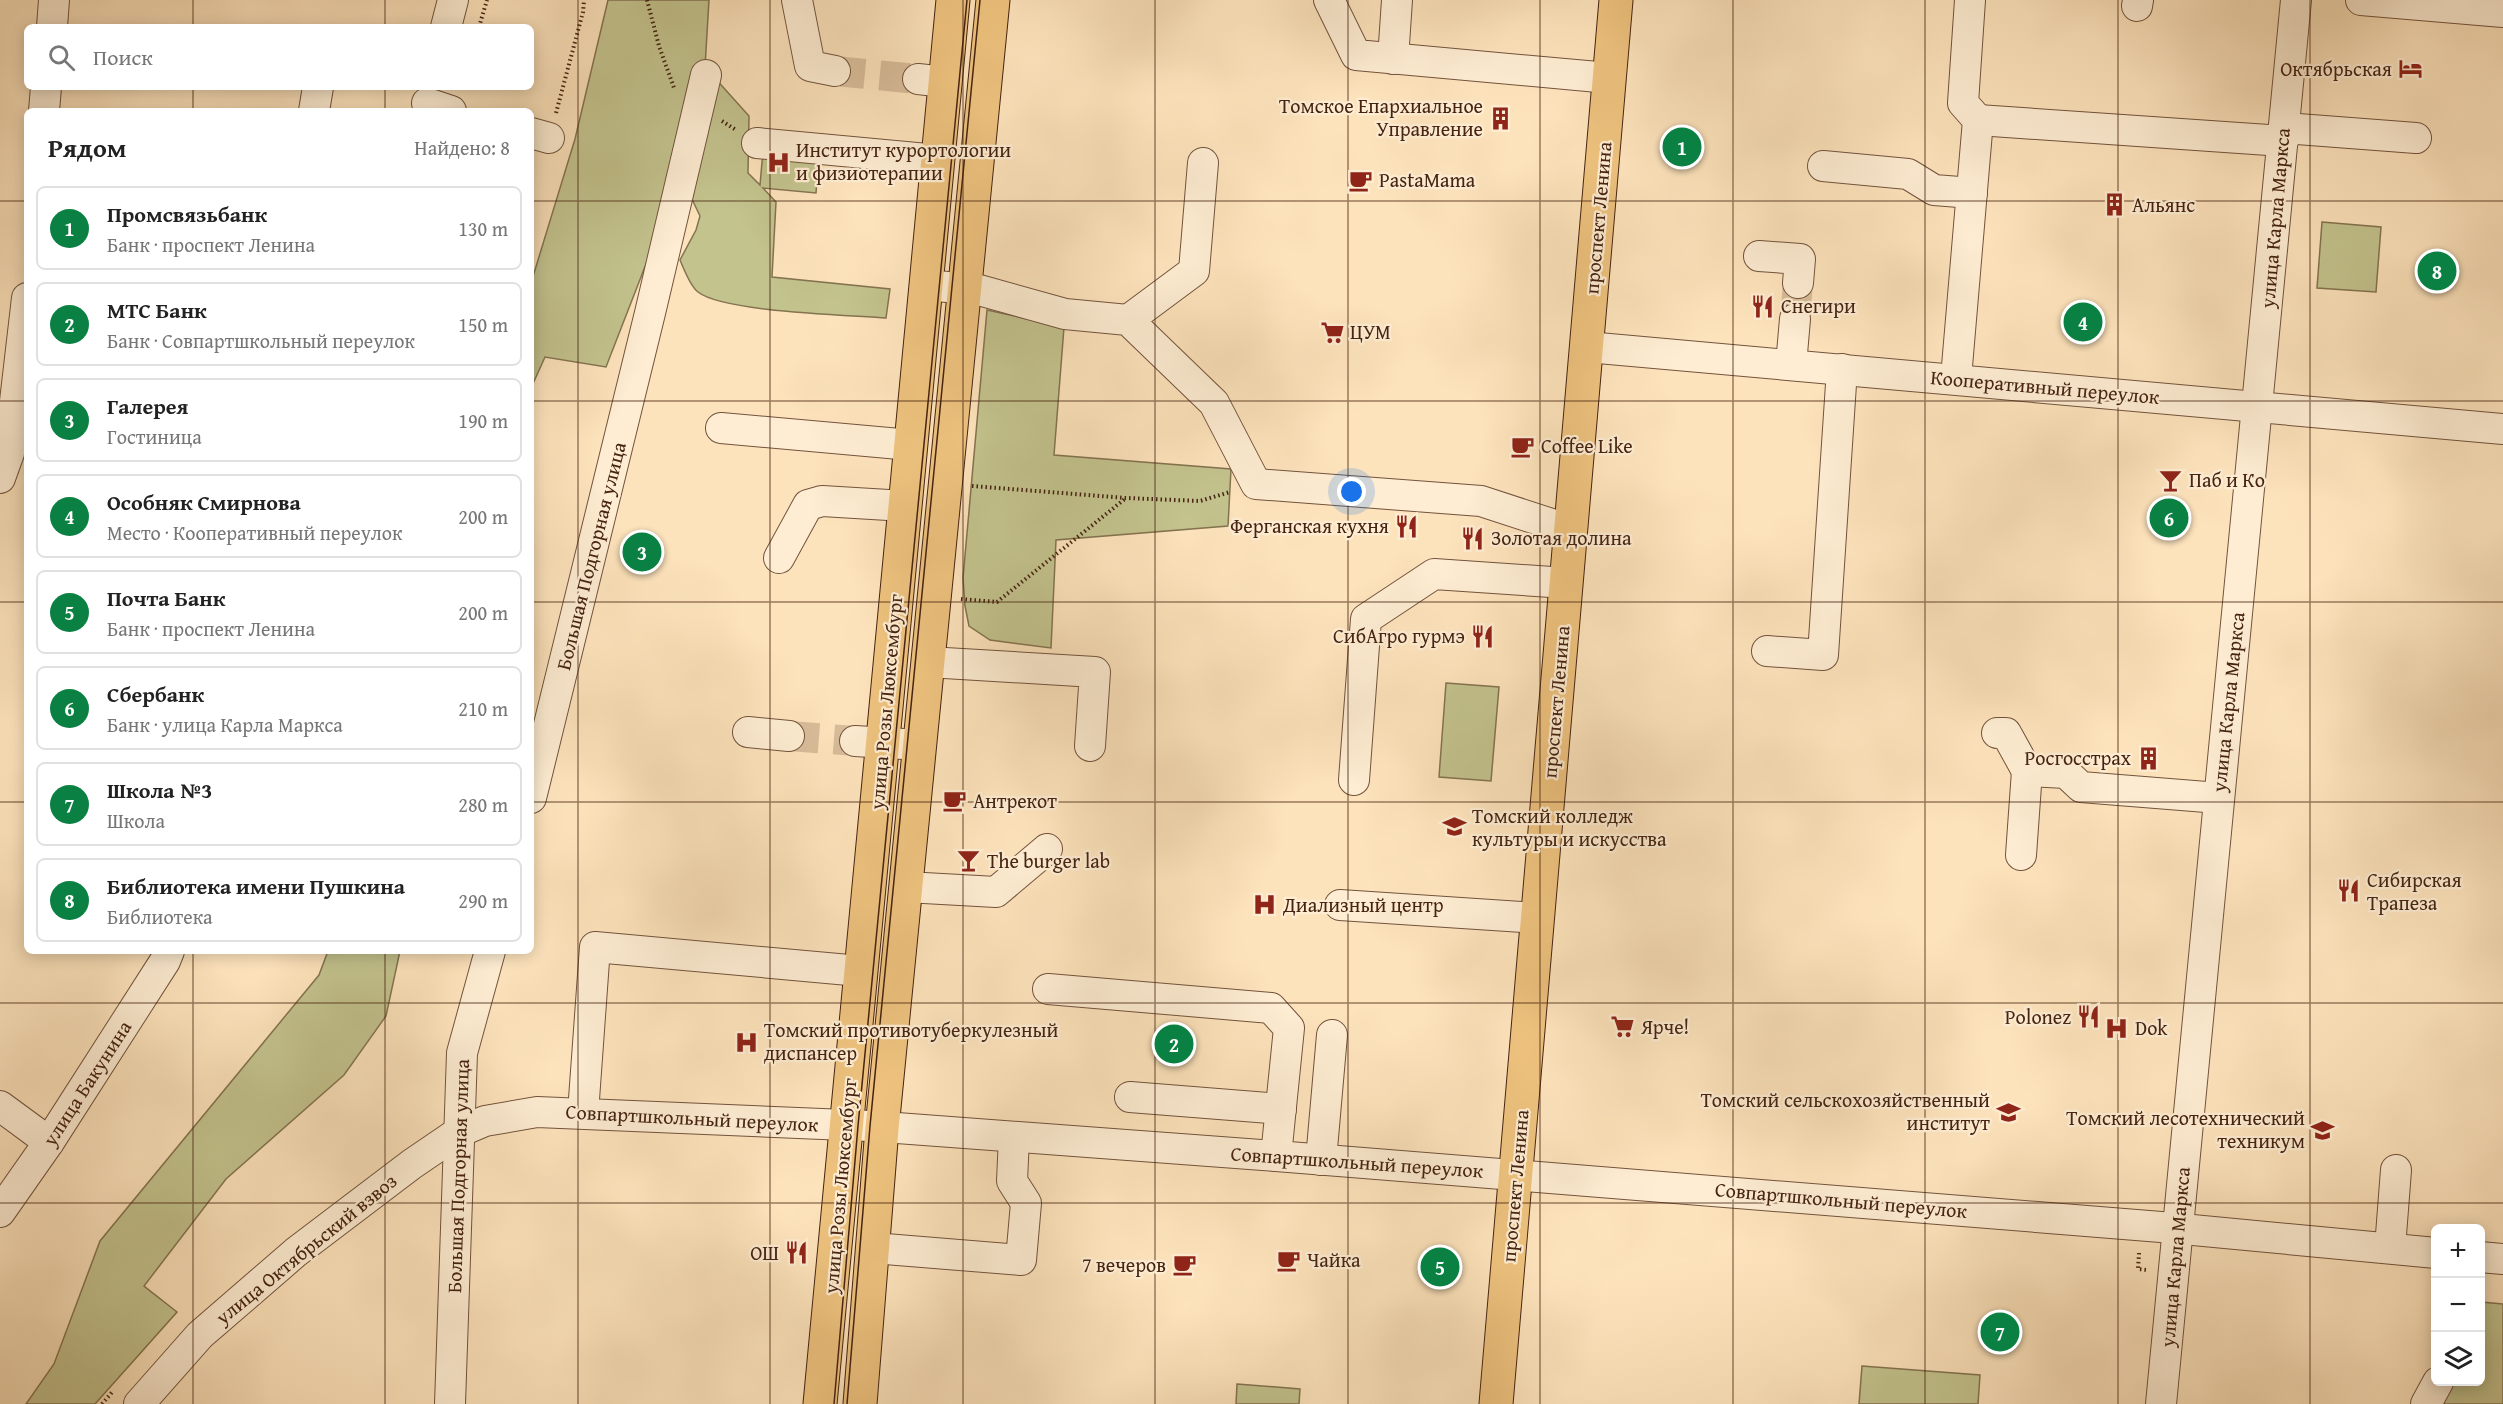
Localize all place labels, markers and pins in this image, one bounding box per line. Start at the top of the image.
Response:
place label: Октябрьская [2280,54,2392,83]
hotel icon: Октябрьская [2397,56,2423,82]
place label: Томское Епархиальное Управление [1279,91,1483,143]
building icon: Томское Епархиальное Управление [1488,105,1514,131]
pin: 1 [1662,124,1702,170]
place label: Институт курортологии и физиотерапии [796,135,1011,187]
hospital icon: Институт курортологии и физиотерапии [765,149,791,175]
place label: PastaMama [1379,165,1476,194]
cafe icon: PastaMama [1348,167,1374,193]
place label: Альянс [2132,190,2195,219]
building icon: Альянс [2101,192,2127,218]
pin: 8 [2418,248,2456,294]
place label: Снегири [1781,291,1856,320]
restaurant icon: Снегири [1750,293,1776,319]
pin: 4 [2064,300,2102,344]
place label: ЦУМ [1350,317,1391,346]
supermarket icon: ЦУМ [1319,319,1345,345]
place label: Coffee Like [1541,431,1633,460]
cafe icon: Coffee Like [1510,433,1536,459]
place label: Паб и Ко [2189,465,2265,494]
bar icon: Паб и Ко [2158,467,2184,493]
pin: 6 [2150,496,2188,540]
place label: Ферганская кухня [1230,511,1389,540]
restaurant icon: Ферганская кухня [1394,513,1420,539]
place label: Золотая долина [1491,523,1632,552]
restaurant icon: Золотая долина [1460,525,1486,551]
pin: 3 [622,530,662,574]
place label: СибАгро гурмэ [1333,621,1465,650]
restaurant icon: СибАгро гурмэ [1470,623,1496,649]
place label: Росгосстрах [2025,743,2132,772]
building icon: Росгосстрах [2136,745,2162,771]
place label: Антрекот [973,786,1057,815]
cafe icon: Антрекот [942,788,968,814]
place label: Томский колледж культуры и искусства [1472,801,1667,853]
school or university icon: Томский колледж культуры и искусства [1441,814,1467,840]
place label: The burger lab [987,846,1110,875]
bar icon: The burger lab [956,848,982,874]
place label: Сибирская Трапеза [2367,865,2462,917]
restaurant icon: Сибирская Трапеза [2336,878,2362,904]
place label: Диализный центр [1282,890,1444,919]
hospital icon: Диализный центр [1252,892,1278,918]
place label: Polonez [2005,1002,2071,1031]
restaurant icon: Polonez [2076,1004,2102,1030]
place label: Ярче! [1640,1012,1689,1041]
place label: Dok [2135,1013,2168,1042]
supermarket icon: Ярче! [1610,1014,1636,1040]
place label: Томский противотуберкулезный диспансер [764,1015,1059,1067]
hospital icon: Dok [2104,1015,2130,1041]
pin: 2 [1154,1022,1194,1066]
hospital icon: Томский противотуберкулезный диспансер [733,1029,759,1055]
place label: Томский сельскохозяйственный институт [1701,1085,1990,1137]
school or university icon: Томский сельскохозяйственный институт [1995,1099,2021,1125]
place label: Томский лесотехнический техникум [2066,1103,2305,1155]
school or university icon: Томский лесотехнический техникум [2310,1117,2336,1143]
place label: ОШ [750,1238,779,1267]
restaurant icon: ОШ [784,1240,810,1266]
pin: 5 [1420,1244,1460,1290]
place label: Чайка [1307,1245,1361,1274]
cafe icon: Чайка [1276,1247,1302,1273]
place label: 7 вечеров [1082,1250,1166,1279]
cafe icon: 7 вечеров [1171,1252,1197,1278]
pin: 7 [1980,1310,2020,1354]

